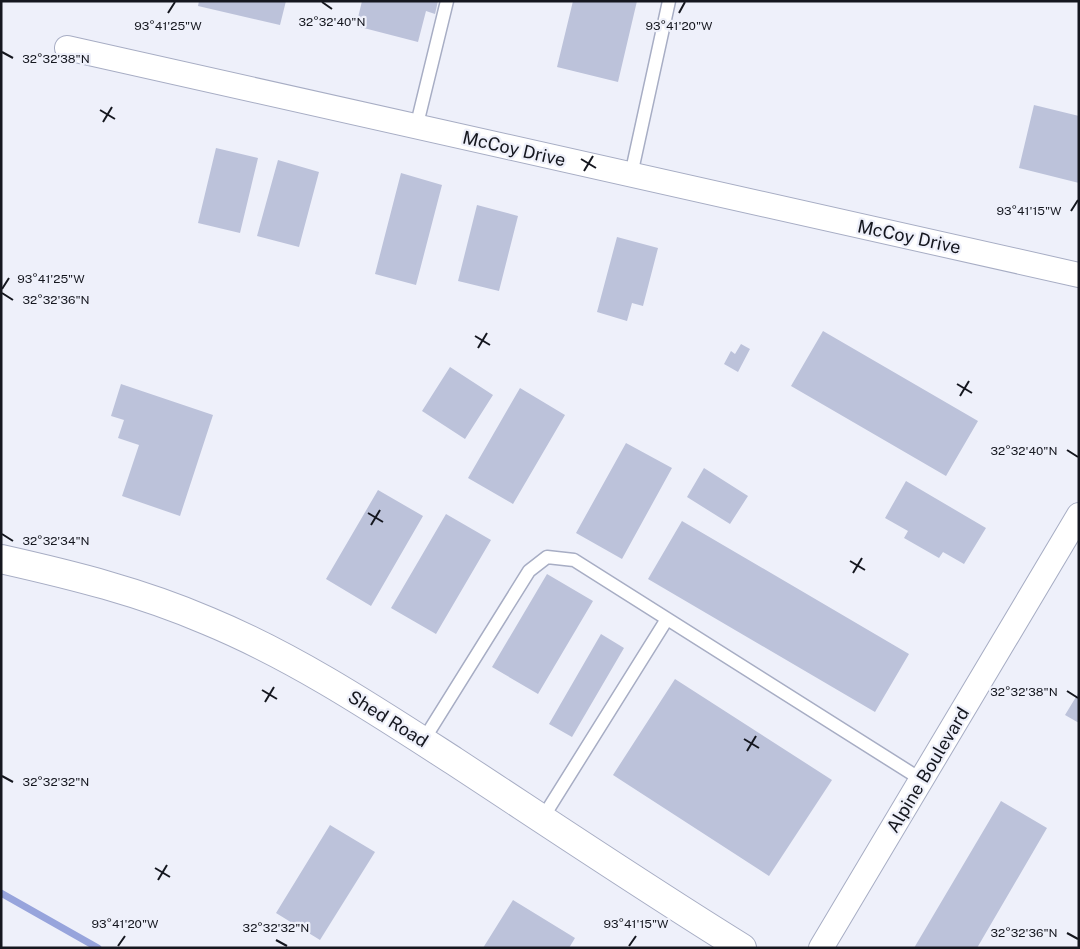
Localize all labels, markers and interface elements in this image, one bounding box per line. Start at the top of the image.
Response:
text: 32°32'40"N [299,15,366,29]
text: 93°41'25"W [134,19,202,33]
text: 93°41'20"W [646,19,713,33]
text: 32°32'38"N [22,52,90,66]
street label: McCoy Drive [461,126,568,171]
text: 93°41'15"W [996,204,1062,218]
street label: McCoy Drive [856,215,963,258]
text: 93°41'25"W [17,272,85,286]
text: 32°32'36"N [22,293,90,307]
text: 32°32'40"N [991,444,1058,458]
text: 32°32'34"N [22,534,90,548]
text: 32°32'38"N [990,685,1058,699]
street label: Shed Road [344,686,432,751]
street label: Alpine Boulevard [882,703,973,836]
text: 32°32'32"N [23,775,89,789]
text: 93°41'20"W [92,917,159,931]
text: 93°41'15"W [603,917,669,931]
text: 32°32'32"N [243,921,309,935]
text: 32°32'36"N [990,926,1058,940]

